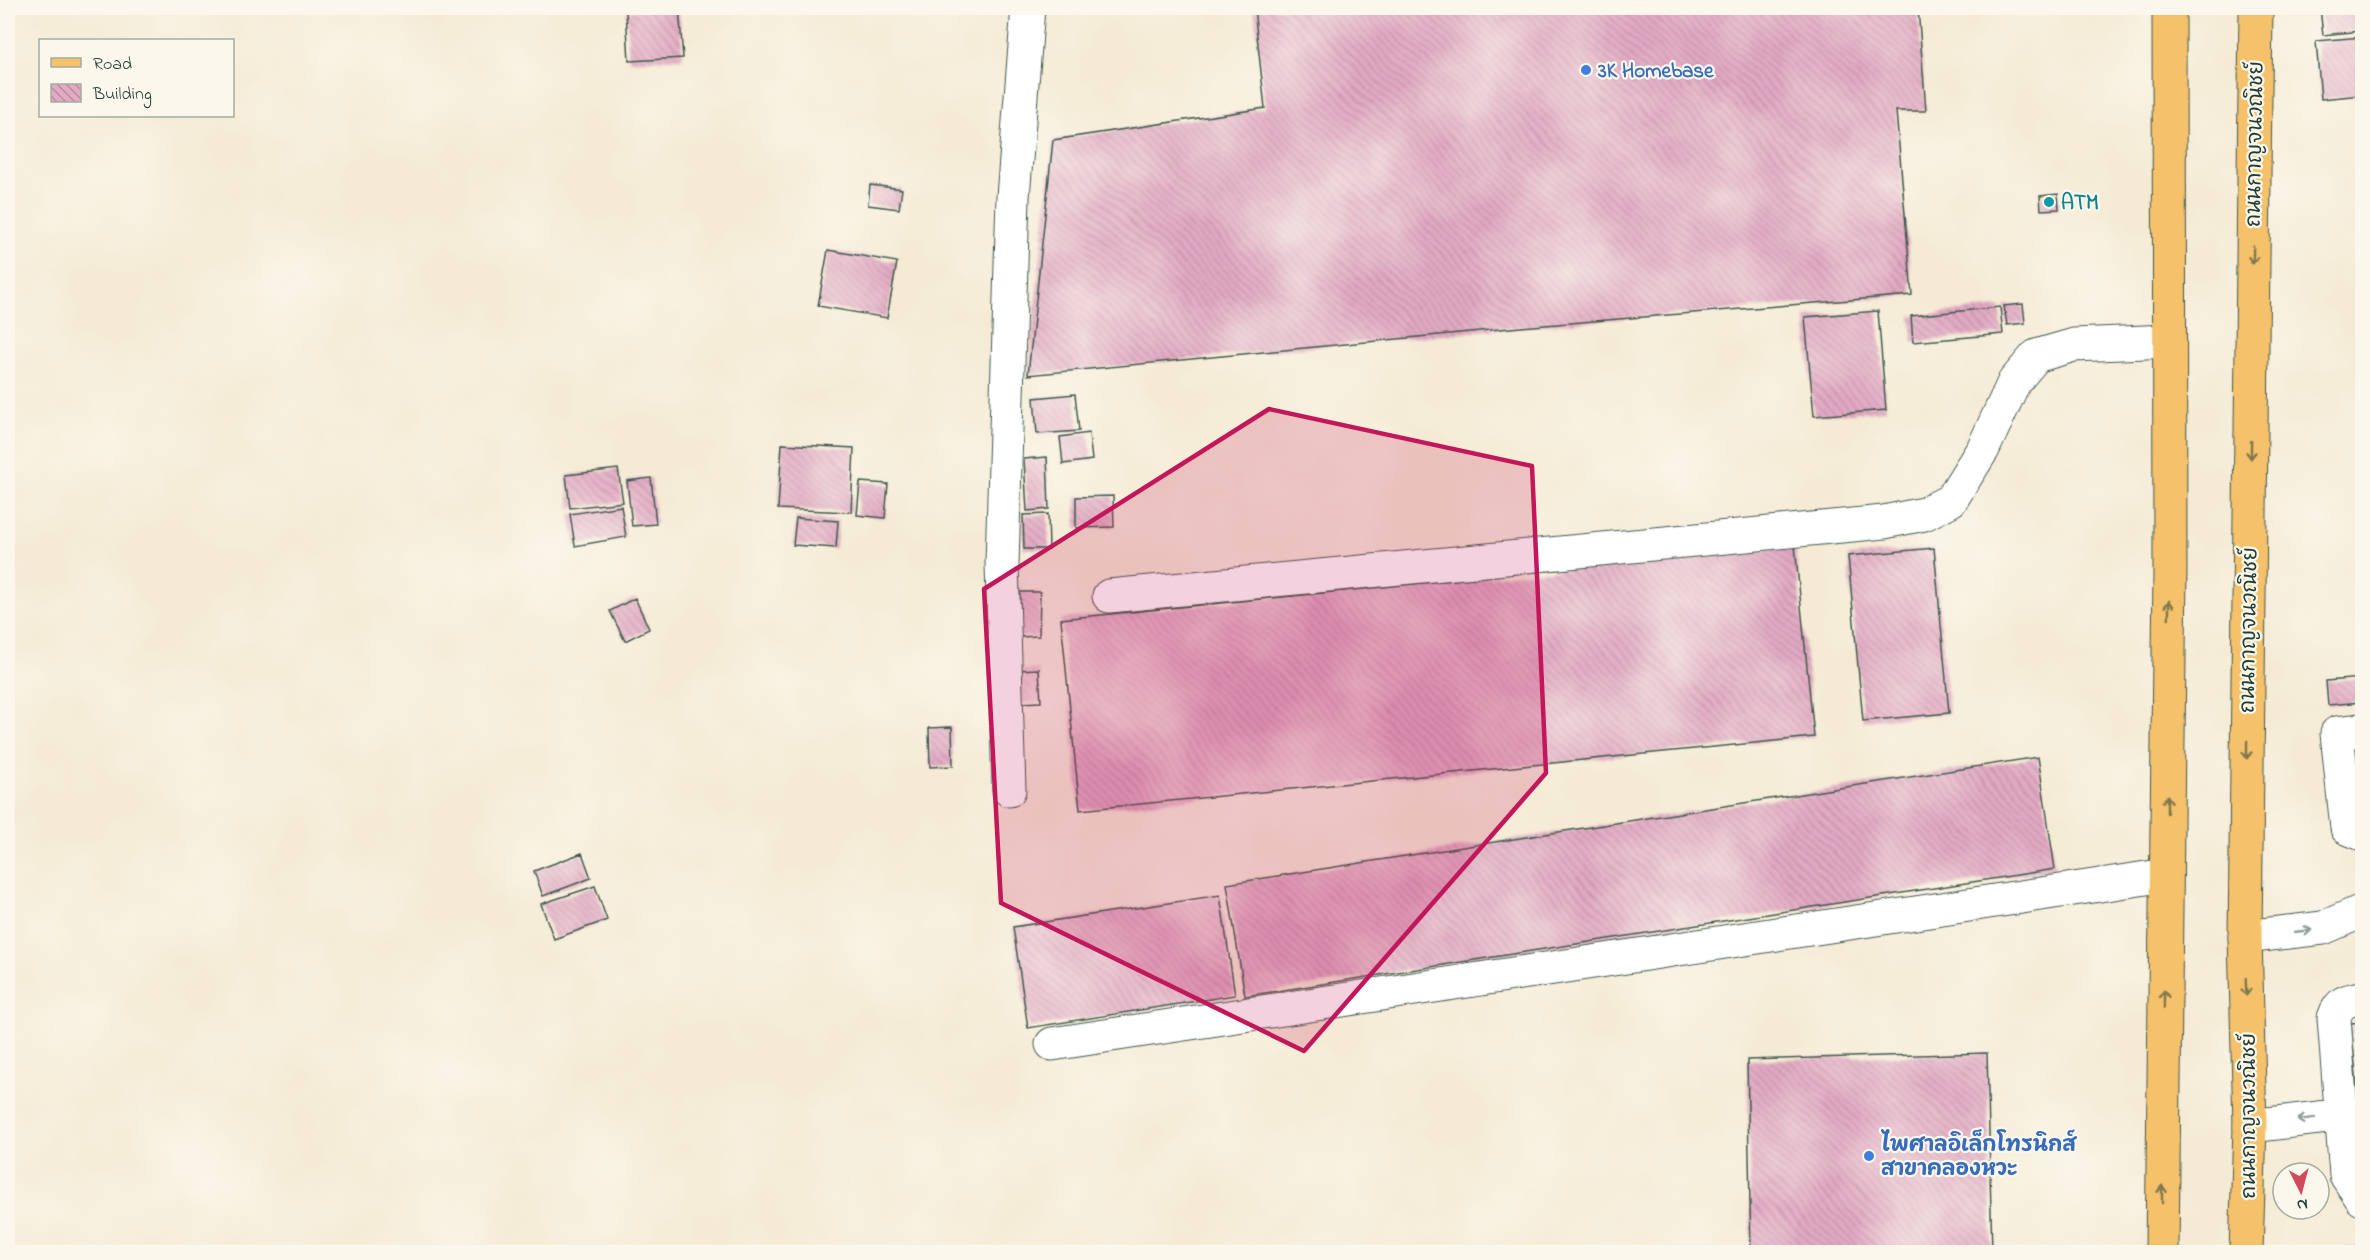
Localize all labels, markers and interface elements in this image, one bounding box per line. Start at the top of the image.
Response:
legend [39,39,234,117]
text: Road [93,52,132,78]
place label: 3K Homebase [1597,57,1714,87]
street label: ถนนกาญจนวณิชย์ [2240,61,2272,227]
marker: 3K Homebase [1579,63,1593,77]
text: Building [92,82,152,109]
place label: ATM [2061,189,2099,219]
marker: ATM [2042,195,2056,209]
one-way arrow [2247,244,2259,264]
one-way arrow [2245,439,2256,459]
street label: ถนนกาญจนวณิชย์ [2234,547,2266,713]
one-way arrow [2163,600,2175,620]
one-way arrow [2241,739,2253,759]
one-way arrow [2161,795,2172,815]
one-way arrow [2292,925,2312,936]
one-way arrow [2240,976,2252,996]
one-way arrow [2158,990,2170,1010]
street label: ถนนกาญจนวณิชย์ [2235,1033,2265,1199]
one-way arrow [2297,1114,2317,1125]
place label: ไพศาลอิเล็กโทรนิกส์ สาขาคลองหวะ [1880,1129,2077,1185]
marker: ไพศาลอิเล็กโทรนิกส์ สาขาคลองหวะ [1862,1149,1876,1163]
north arrow [2271,1161,2331,1221]
one-way arrow [2156,1185,2168,1205]
text: N [2296,1191,2309,1216]

